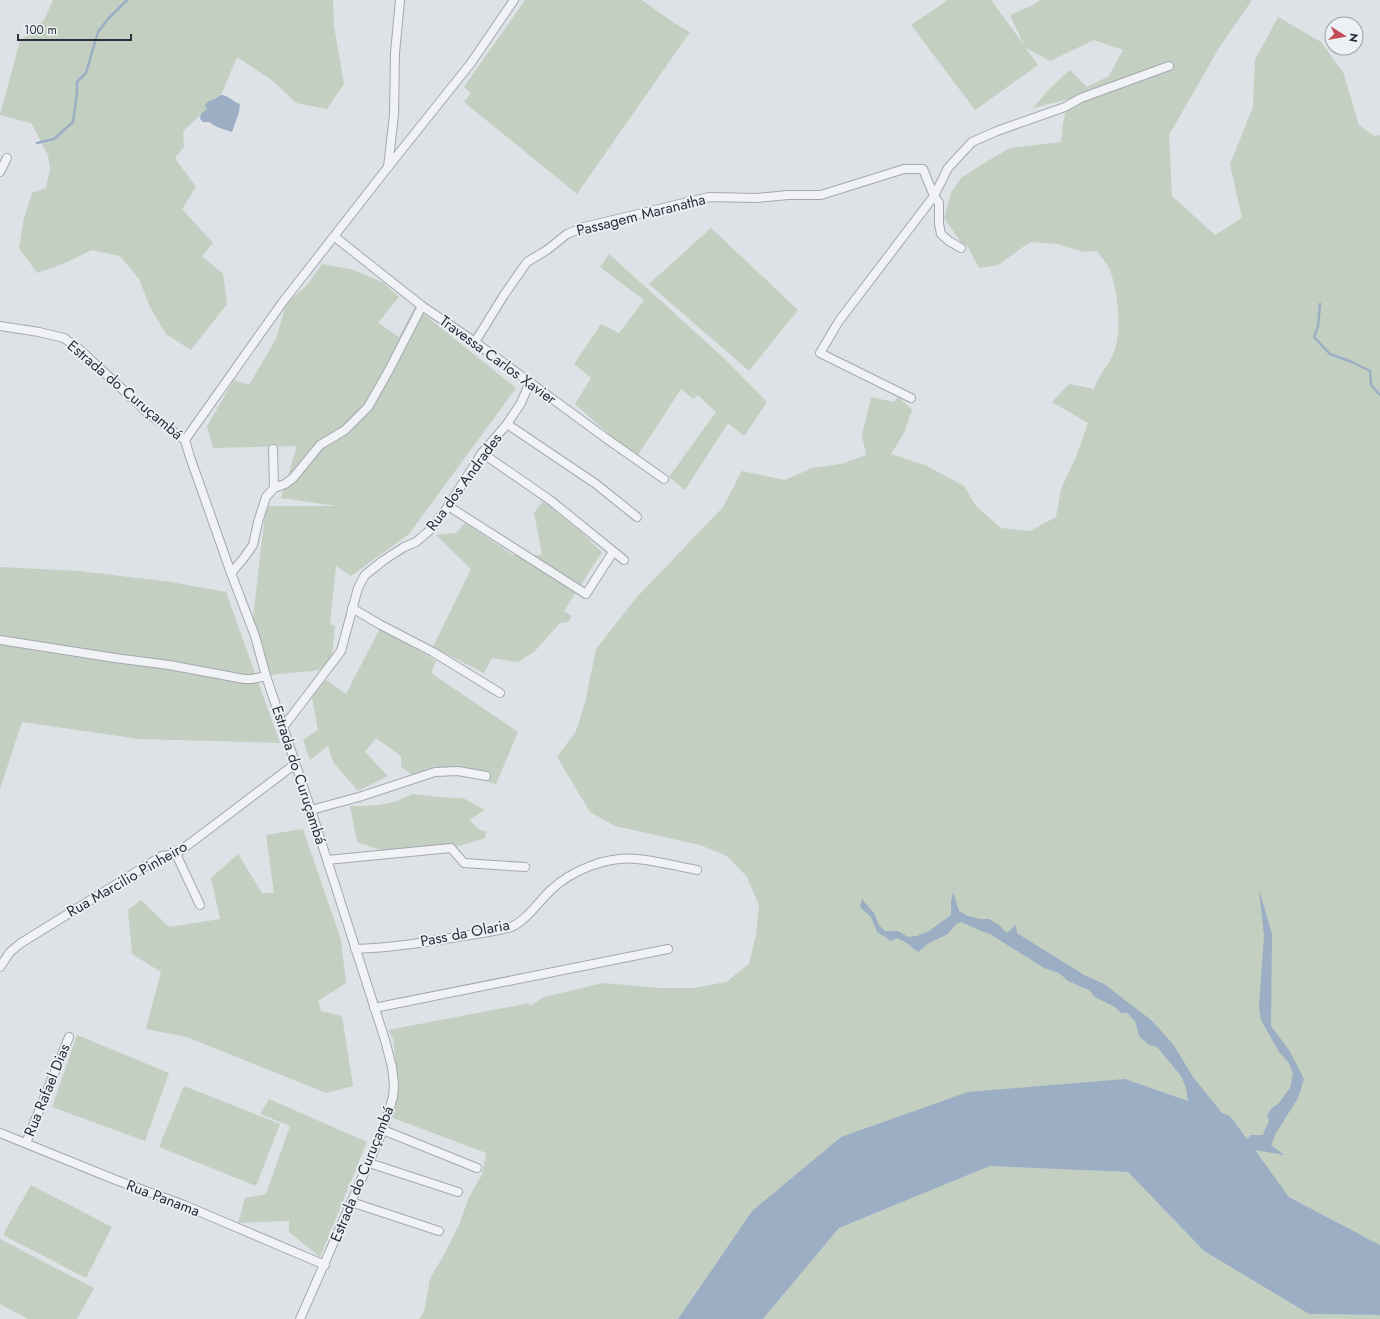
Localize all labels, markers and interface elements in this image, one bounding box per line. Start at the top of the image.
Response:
scale bar [18,16,131,42]
north arrow [1324,16,1364,56]
text: 100 m [24,21,57,39]
text: N [1345,32,1363,44]
street label: Passagem Maranatha [574,188,708,242]
street label: Travessa Carlos Xavier [435,310,562,410]
street label: Estrada do Curuçambá [62,335,188,445]
street label: Rua dos Andrades [421,428,507,536]
street label: Estrada do Curuçambá [266,703,332,847]
street label: Rua Marcilio Pinheiro [63,835,191,923]
street label: Pass da Olaria [418,914,512,952]
street label: Rua Rafael Dias [18,1040,76,1140]
street label: Estrada do Curuçambá [325,1103,399,1245]
street label: Rua Panama [123,1174,203,1222]

